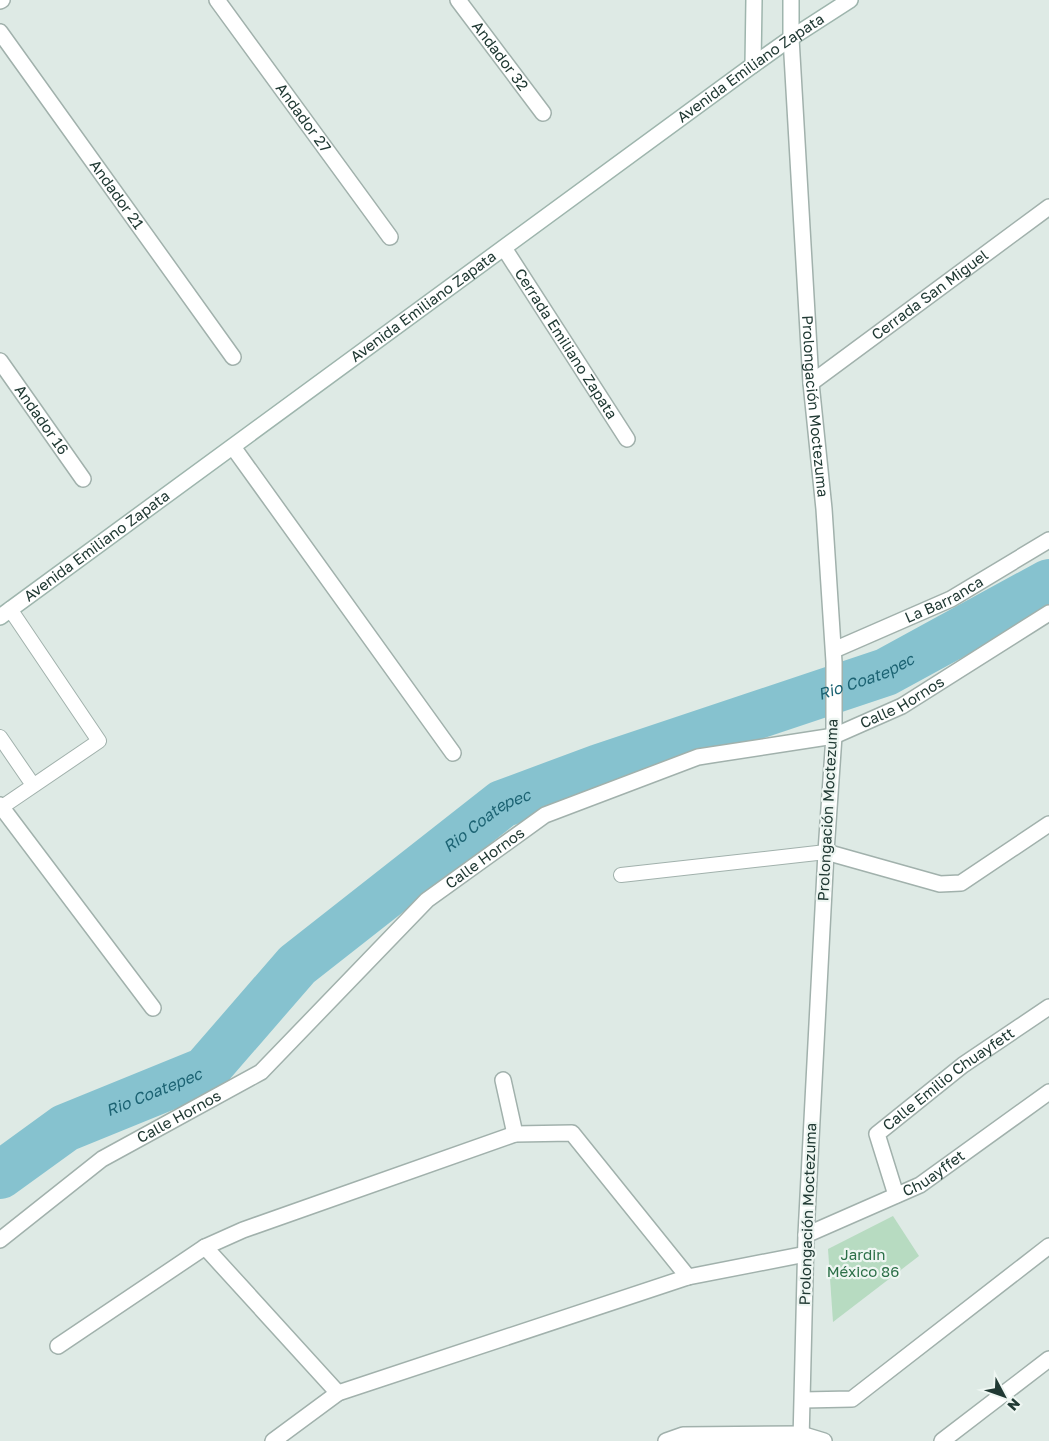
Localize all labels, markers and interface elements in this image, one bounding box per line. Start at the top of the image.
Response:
street label: Avenida Emiliano Zapata [673,9,827,126]
street label: Andador 32 [469,17,533,94]
street label: Andador 27 [273,79,335,156]
street label: Andador 21 [86,156,148,232]
street label: Cerrada San Miguel [868,245,991,343]
street label: Avenida Emiliano Zapata [346,246,499,365]
street label: Cerrada Emiliano Zapata [511,265,622,422]
street label: Prolongación Moctezuma [799,315,833,498]
street label: Andador 16 [12,381,73,458]
street label: Avenida Emiliano Zapata [20,486,173,605]
street label: La Barranca [902,572,986,626]
water label: Rio Coatepec [815,648,919,704]
street label: Calle Hornos [857,672,947,731]
street label: Prolongación Moctezuma [813,718,841,902]
water label: Rio Coatepec [439,784,534,857]
street label: Calle Hornos [441,823,527,892]
street label: Calle Emilio Chuayfett [879,1023,1017,1134]
water label: Rio Coatepec [103,1063,206,1120]
street label: Calle Hornos [133,1086,224,1146]
street label: Prolongación Moctezuma [795,1122,819,1305]
street label: Chuayffet [899,1146,968,1200]
park label: Jardin México 86 [827,1245,899,1280]
north arrow [979,1371,1029,1421]
text: N [1004,1395,1024,1414]

